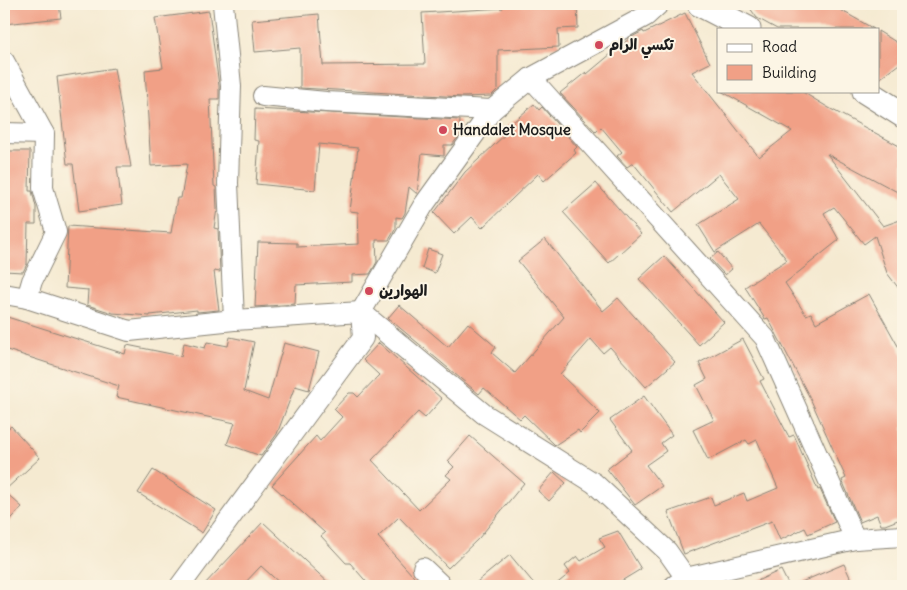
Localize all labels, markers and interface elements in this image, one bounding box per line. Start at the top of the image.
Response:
legend [717,28,880,92]
place label: تكسي الرام [609,35,674,59]
text: Road [762,37,797,56]
marker: تكسي الرام [593,39,605,51]
text: Building [762,63,817,82]
place label: Handalet Mosque [453,120,571,140]
marker: Handalet Mosque [437,124,449,136]
place label: الهوارين [379,281,427,301]
marker: الهوارين [363,285,375,297]

